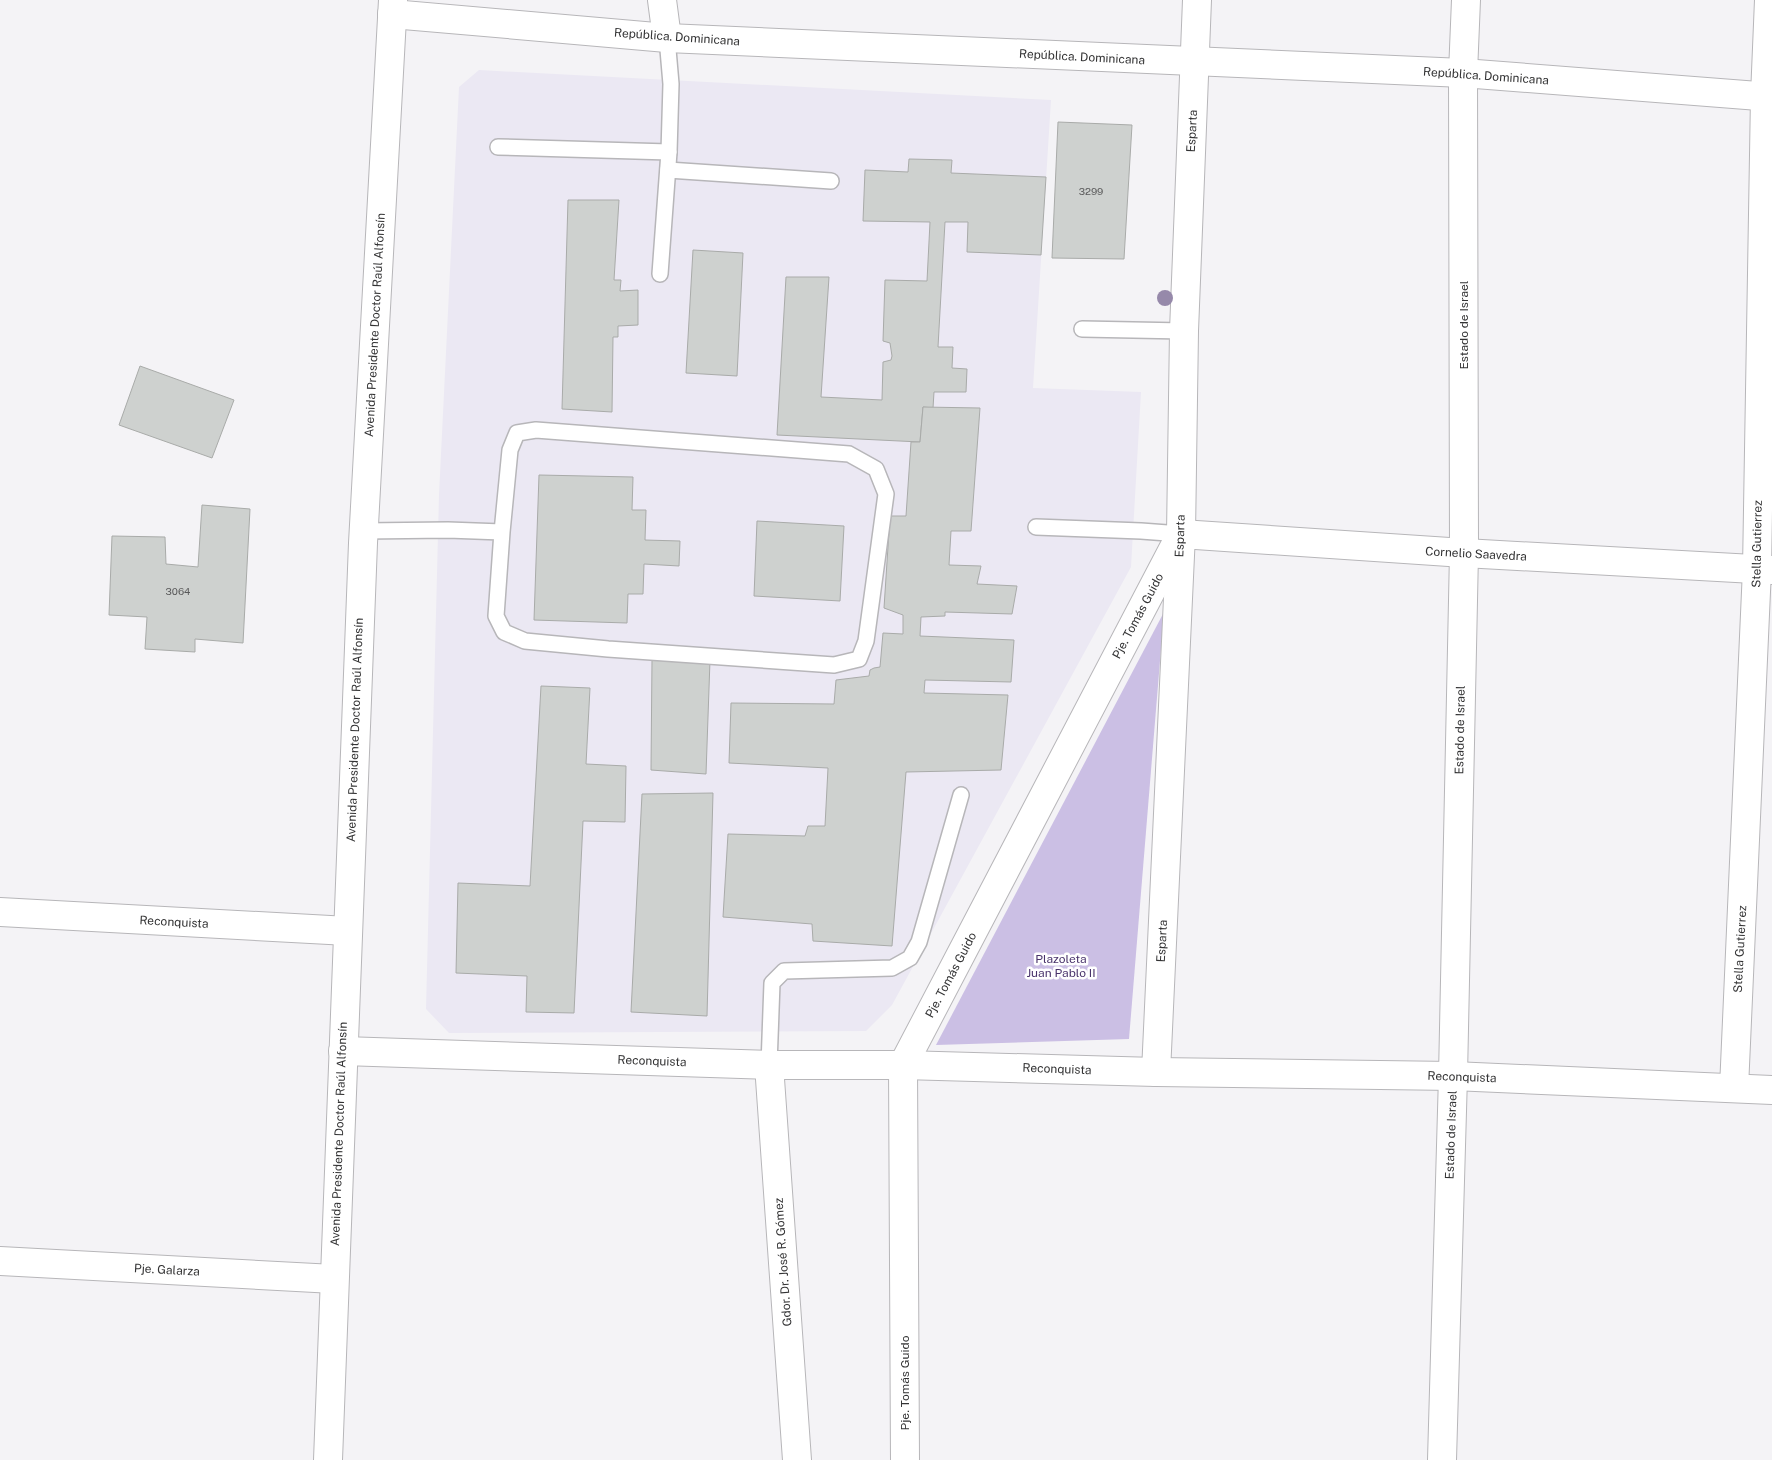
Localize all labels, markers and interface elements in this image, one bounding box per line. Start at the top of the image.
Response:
street label: República. Dominicana [614,26,740,48]
street label: República. Dominicana [1019,47,1145,67]
street label: República. Dominicana [1423,65,1549,87]
street label: Esparta [1184,109,1200,153]
house number: 3299 [1079,185,1103,197]
street label: Avenida Presidente Doctor Raúl Alfonsín [362,212,388,438]
street label: Estado de Israel [1457,280,1471,369]
street label: Stella Gutierrez [1749,500,1765,588]
street label: Esparta [1172,514,1188,558]
street label: Cornelio Saavedra [1425,544,1527,564]
street label: Pje. Tomás Guido [1110,571,1167,661]
house number: 3064 [166,585,190,597]
street label: Avenida Presidente Doctor Raúl Alfonsín [344,617,366,842]
street label: Estado de Israel [1452,685,1468,775]
street label: Stella Gutierrez [1731,905,1749,993]
street label: Reconquista [139,913,209,931]
street label: Esparta [1154,919,1170,963]
street label: Pje. Tomás Guido [923,930,980,1020]
park label: Plazoleta Juan Pablo II [1026,952,1096,980]
street label: Avenida Presidente Doctor Raúl Alfonsín [328,1021,350,1246]
street label: Reconquista [617,1053,687,1069]
street label: Reconquista [1022,1061,1092,1077]
street label: Reconquista [1427,1069,1497,1085]
street label: Estado de Israel [1442,1090,1460,1180]
street label: Gdor. Dr. José R. Gómez [772,1197,794,1327]
street label: Pje. Galarza [134,1261,200,1279]
street label: Pje. Tomás Guido [898,1335,912,1430]

